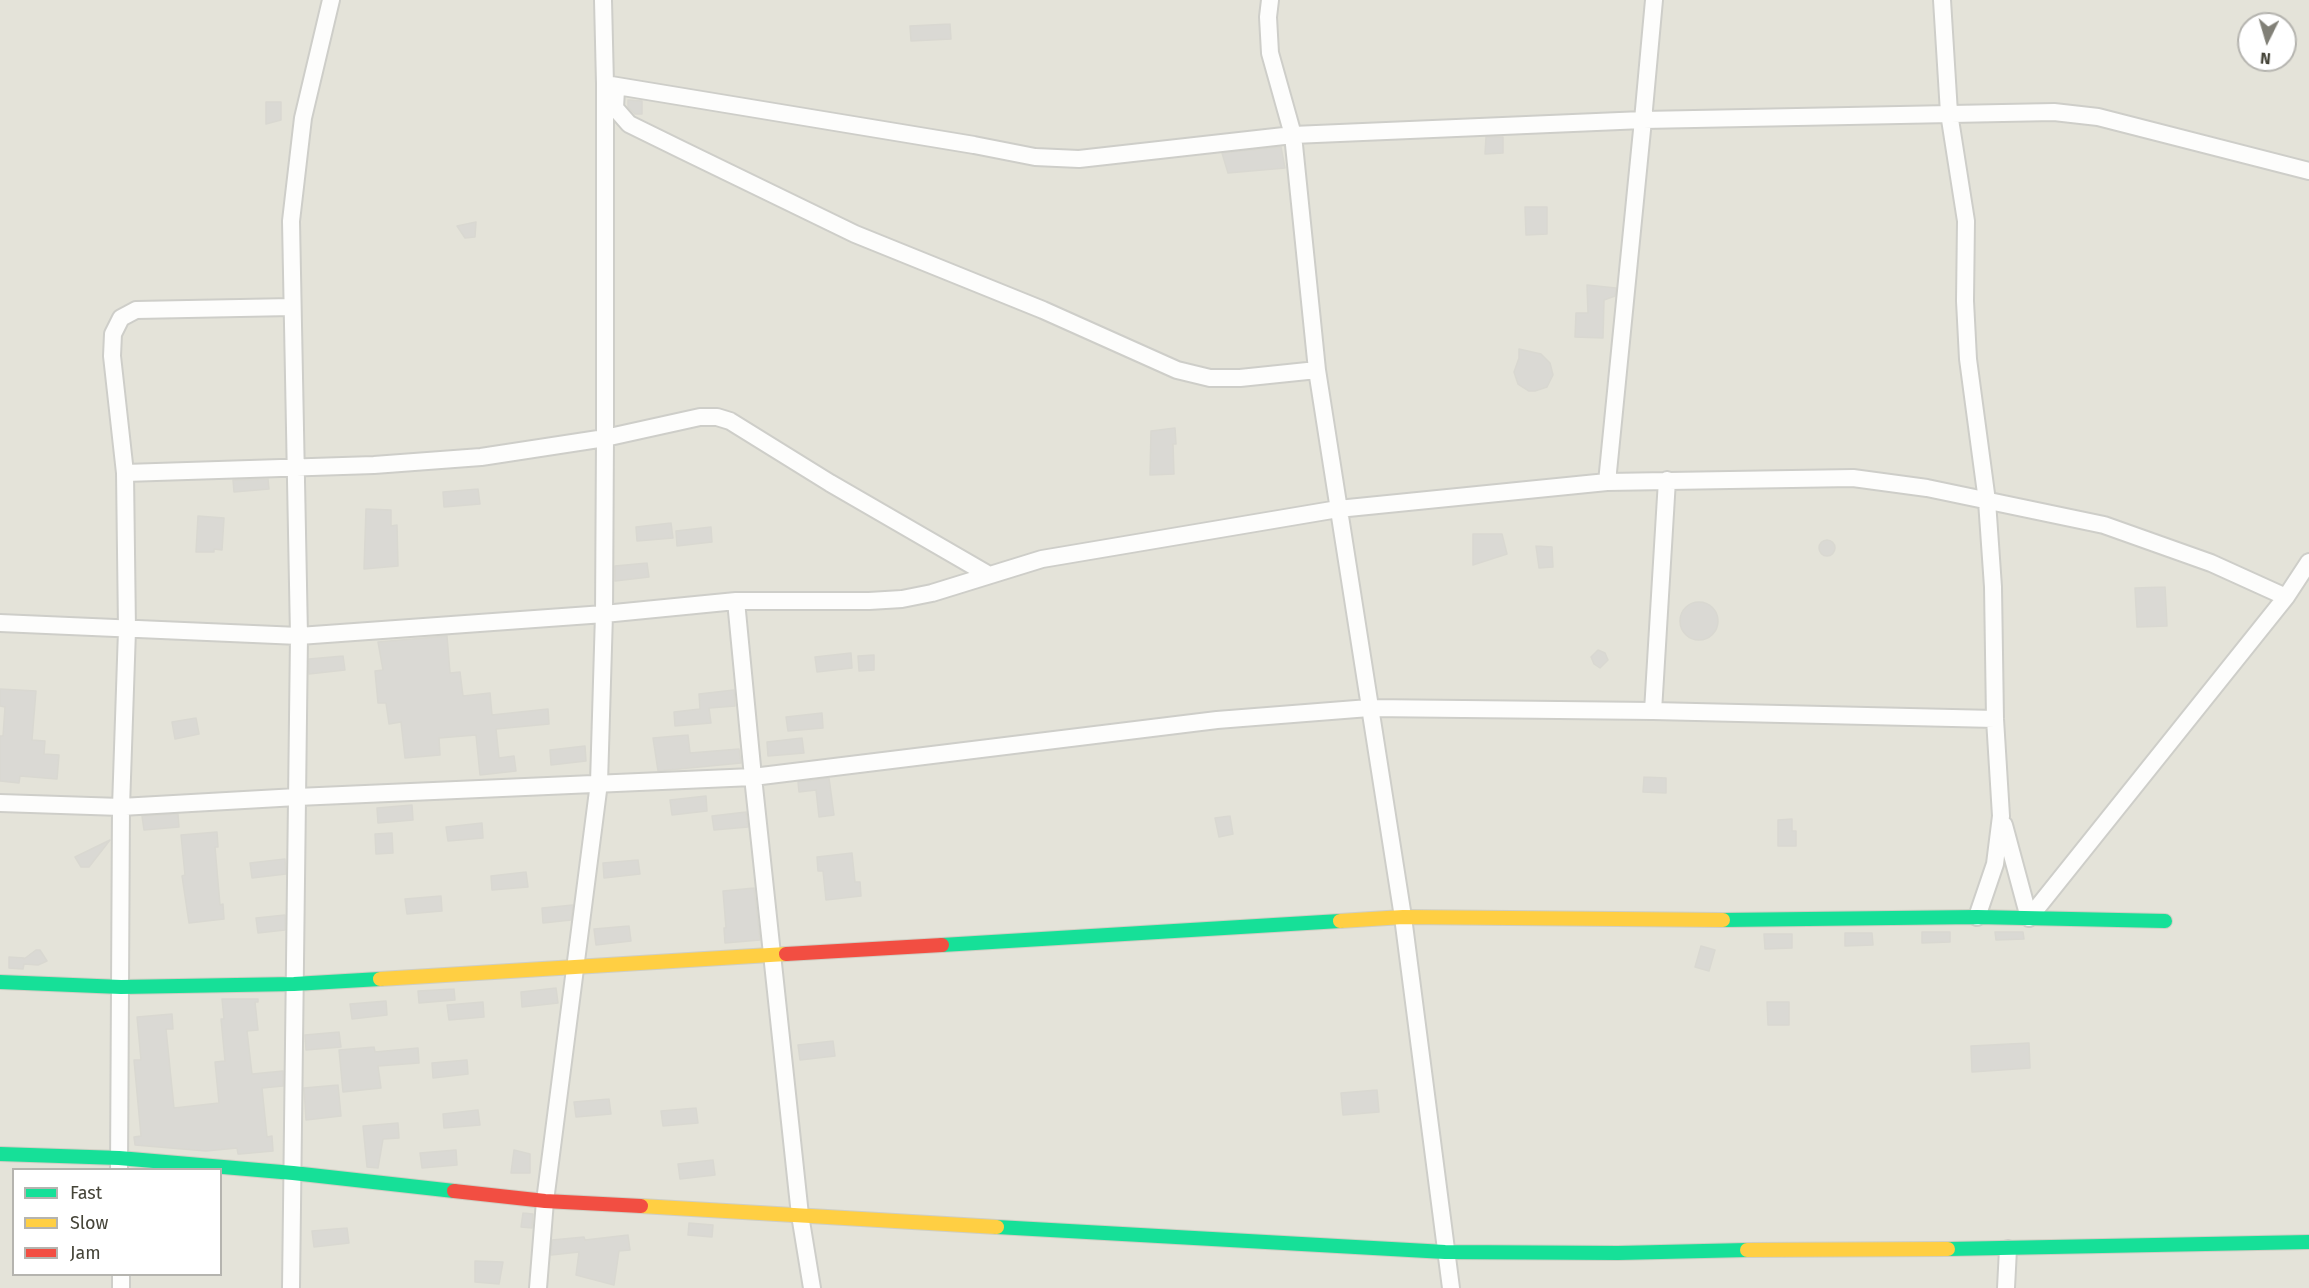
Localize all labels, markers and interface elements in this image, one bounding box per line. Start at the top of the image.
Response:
north arrow [2237,12,2297,72]
text: N [2259,49,2272,68]
legend [12,1168,222,1276]
text: Fast [70,1182,102,1204]
text: Slow [70,1212,108,1234]
text: Jam [70,1242,101,1264]

